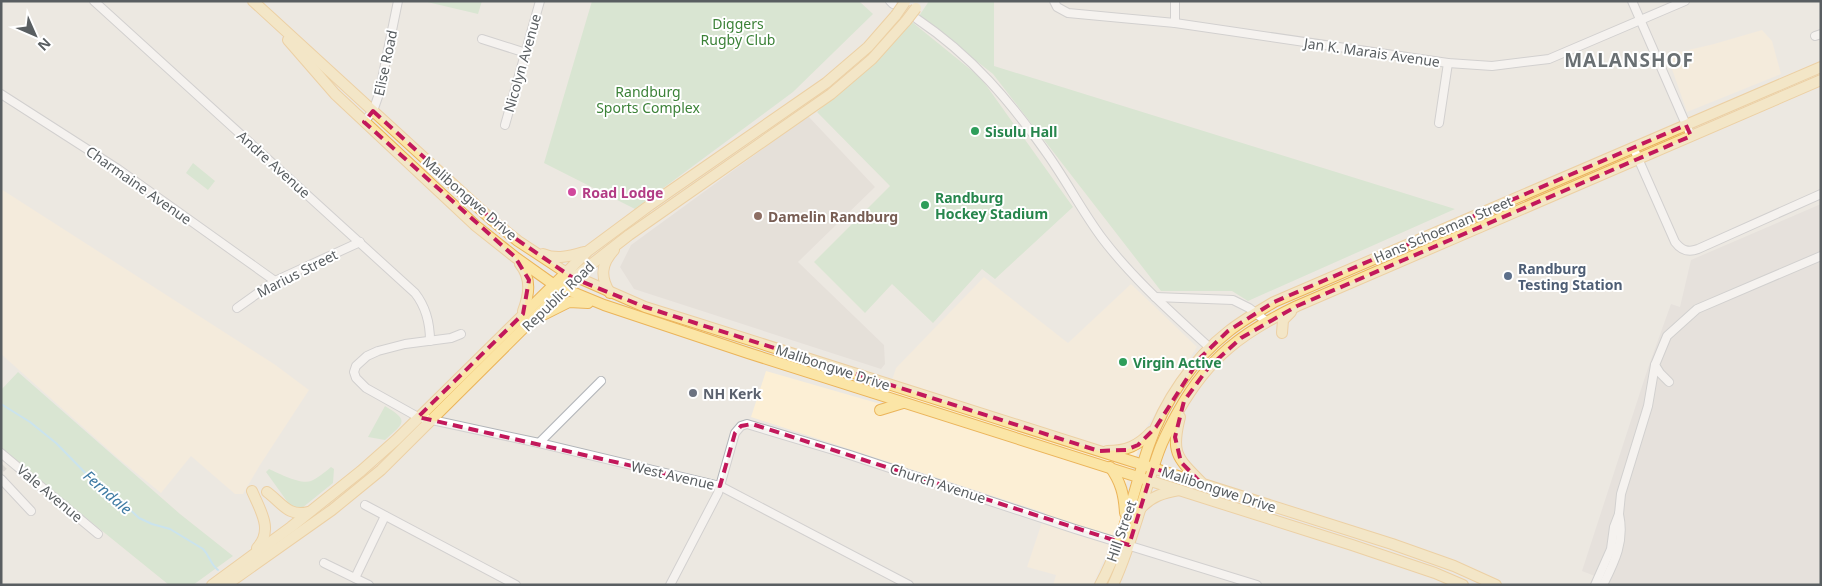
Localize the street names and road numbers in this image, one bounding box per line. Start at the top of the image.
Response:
street label: Nicolyn Avenue [499,11,545,114]
street label: Elise Road [369,28,401,98]
street label: Jan K. Marais Avenue [1301,33,1441,71]
street label: Andre Avenue [233,126,315,202]
street label: Charmaine Avenue [82,141,196,229]
street label: Malibongwe Drive [419,152,521,244]
street label: Hans Schoeman Street [1371,191,1515,267]
street label: Marius Street [253,245,341,301]
street label: Republic Road [518,257,598,335]
street label: Malibongwe Drive [773,340,893,394]
street label: West Avenue [629,456,717,494]
street label: Church Avenue [888,459,988,507]
street label: Vale Avenue [13,460,87,526]
street label: Malibongwe Drive [1159,462,1279,516]
street label: Hill Street [1102,498,1140,564]

